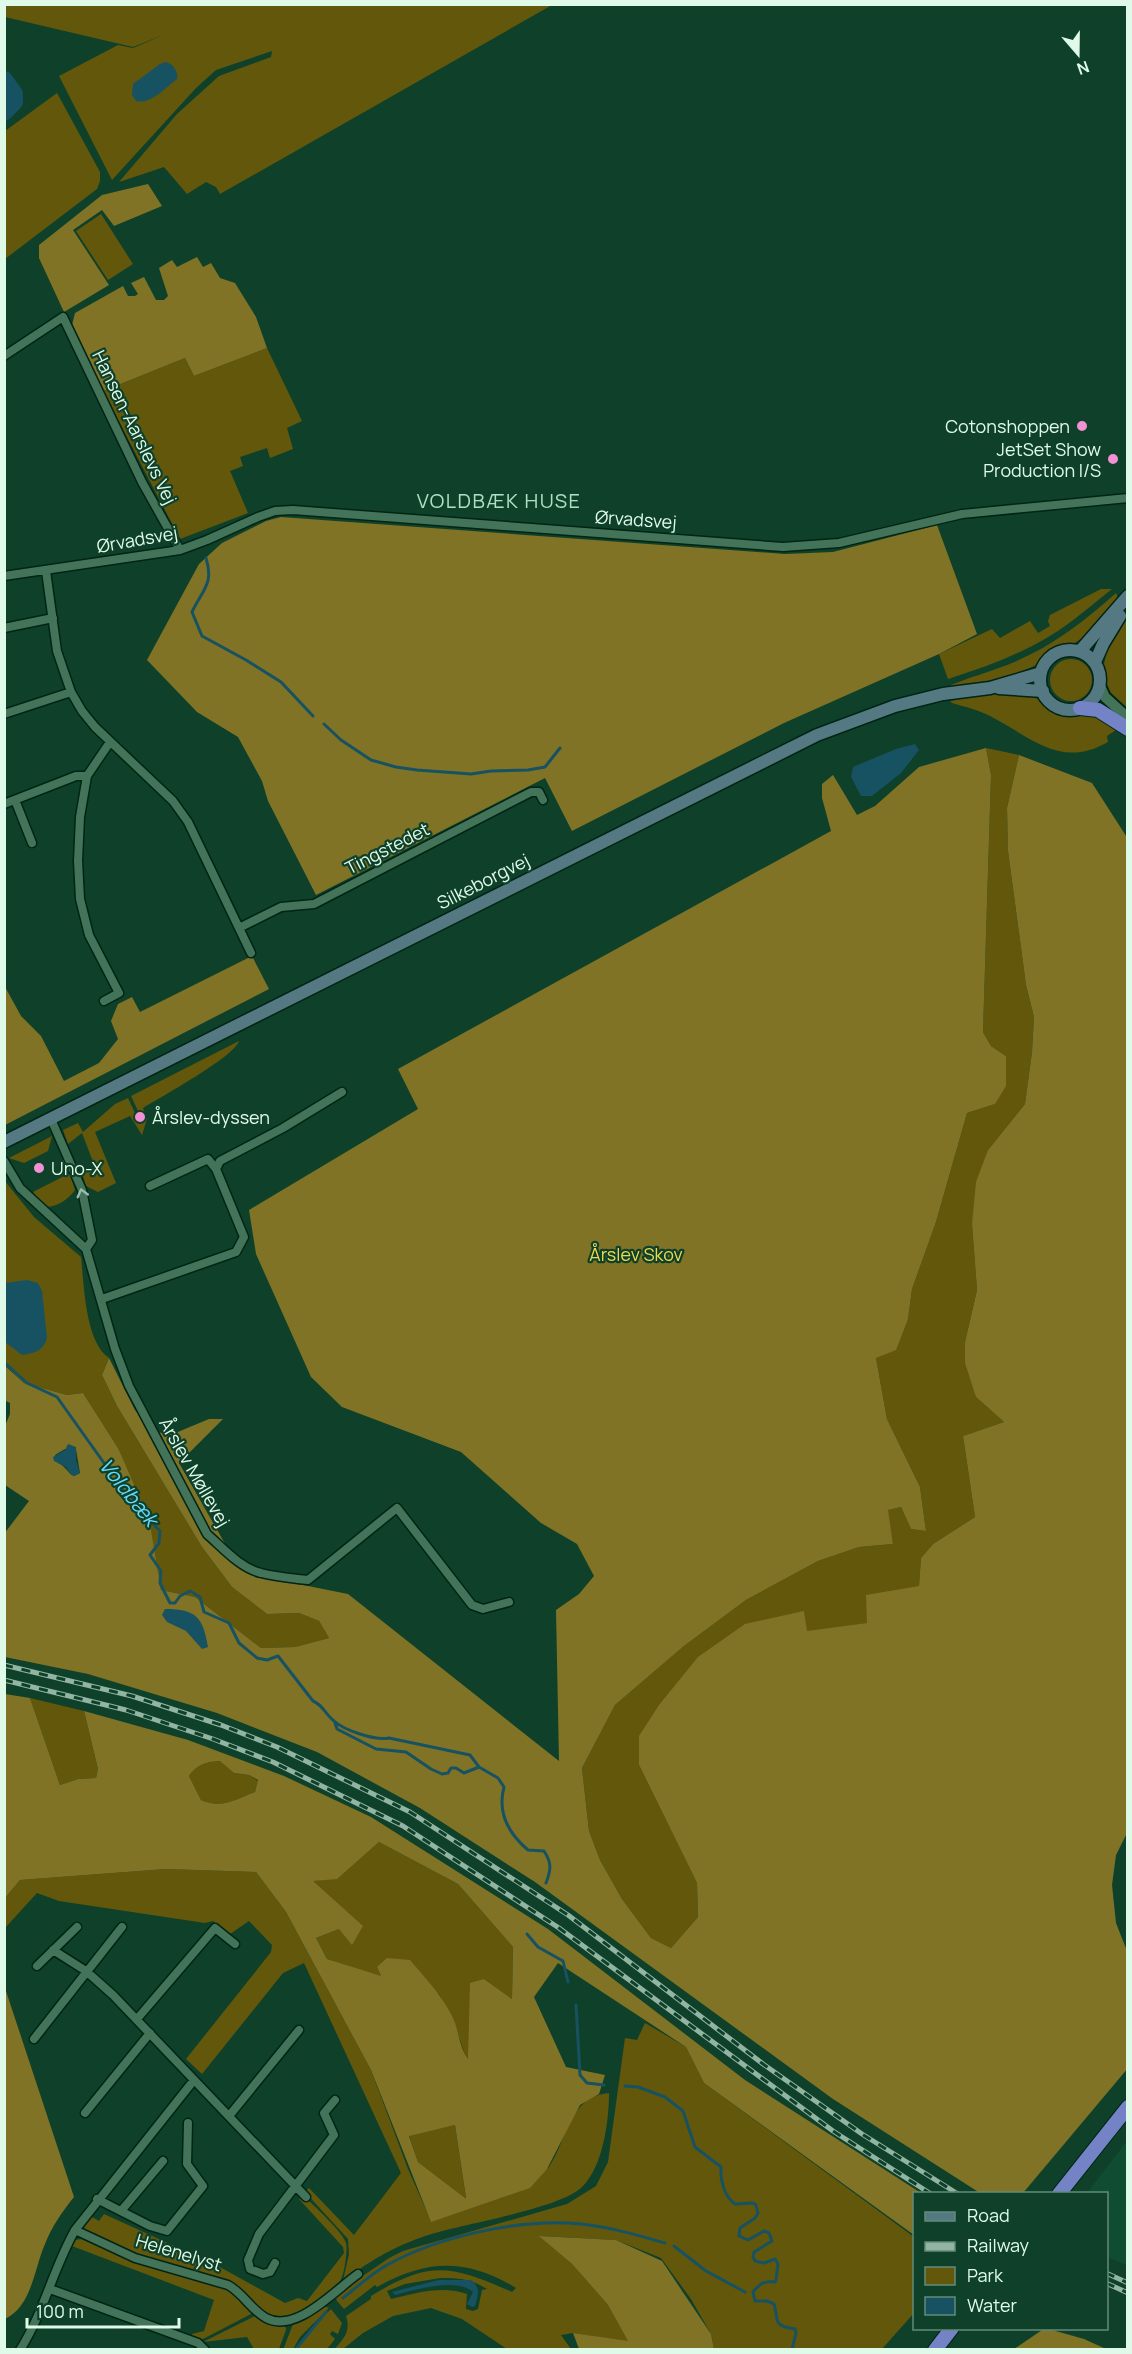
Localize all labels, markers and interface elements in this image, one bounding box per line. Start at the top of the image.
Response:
north arrow [1048,24,1108,84]
text: N [1074,56,1092,80]
street label: Hansen-Aarslevs Vej [87,346,183,508]
place label: Cotonshoppen [945,414,1070,438]
marker: Cotonshoppen [1075,419,1089,433]
place label: JetSet Show Production I/S [983,437,1101,482]
marker: JetSet Show Production I/S [1106,452,1120,466]
district label: VOLDBÆK HUSE [417,487,581,514]
street label: Ørvadsvej [594,504,678,534]
street label: Ørvadsvej [95,520,179,558]
street label: Tingstedet [341,817,433,879]
street label: Silkeborgvej [433,847,533,915]
place label: Årslev-dyssen [152,1105,270,1129]
marker: Årslev-dyssen [133,1110,147,1124]
place label: Uno-X [51,1156,103,1180]
marker: Uno-X [32,1161,46,1175]
one-way arrow [77,1188,89,1199]
park label: Årslev Skov [589,1242,683,1266]
street label: Årslev Møllevej [154,1413,236,1531]
water label: Voldbæk [93,1452,167,1534]
legend [913,2192,1108,2330]
text: Road [967,2203,1010,2227]
street label: Helenelyst [133,2228,225,2276]
text: Railway [967,2233,1029,2257]
text: Park [967,2263,1004,2287]
scale bar [27,2291,178,2329]
text: Water [967,2293,1017,2317]
text: 100 m [36,2299,84,2323]

